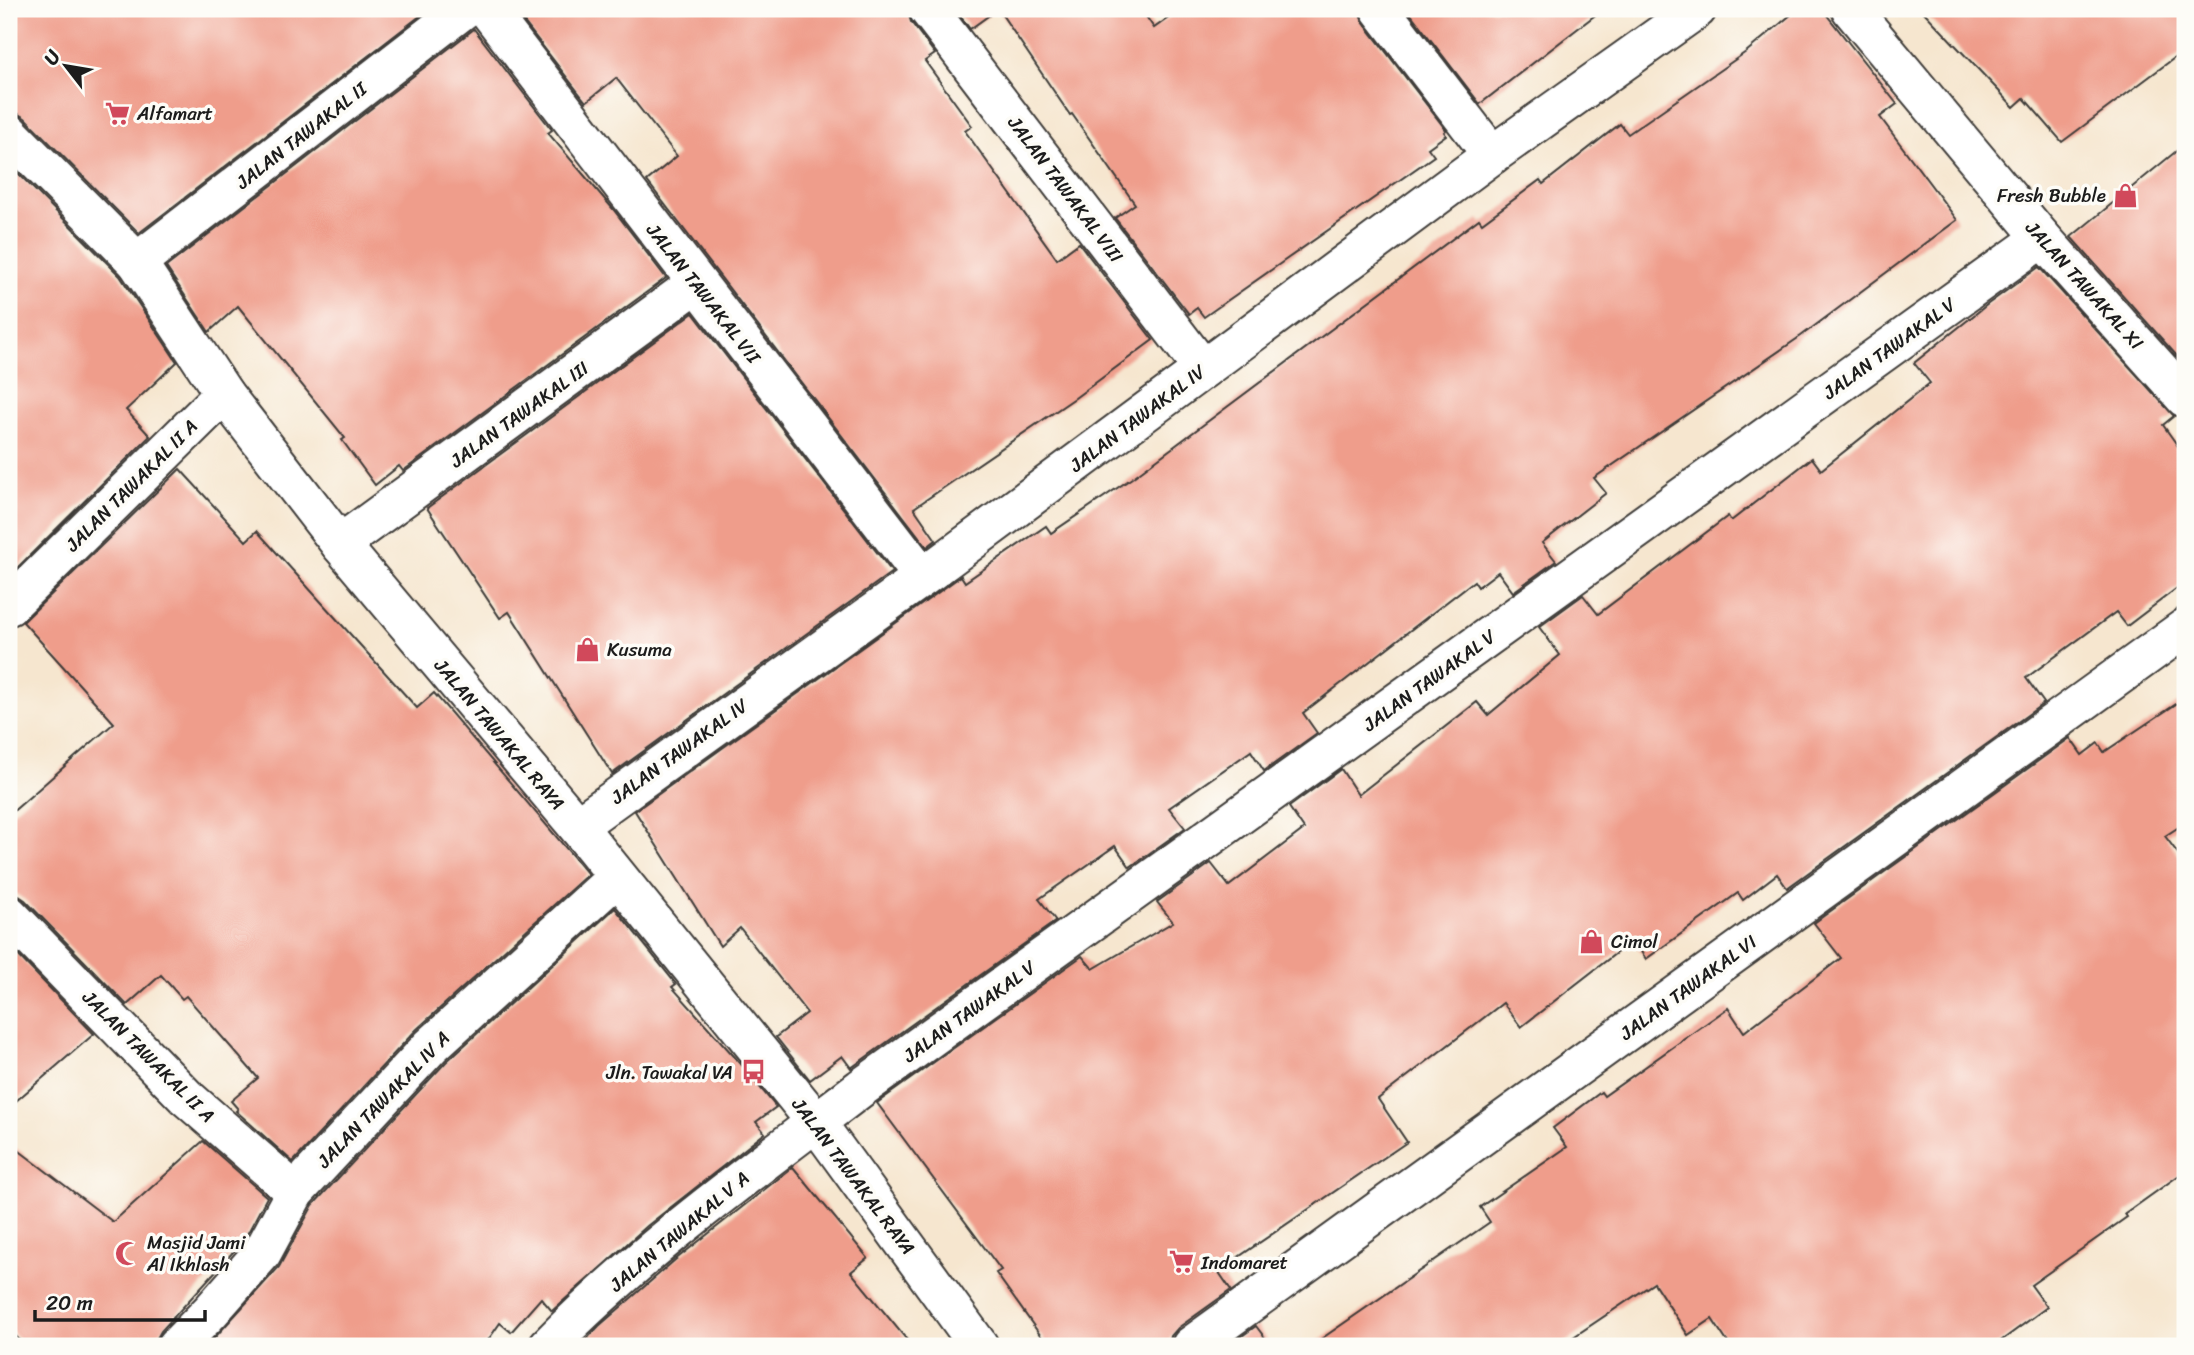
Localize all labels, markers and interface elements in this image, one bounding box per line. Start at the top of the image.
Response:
north arrow [32,32,102,102]
text: U [34,42,70,71]
street label: JALAN TAWAKAL II [227,72,376,198]
place label: Alfamart [136,97,213,130]
supermarket icon: Alfamart [103,99,131,127]
street label: JALAN TAWAKAL VIII [999,108,1132,270]
place label: Fresh Bubble [1997,179,2106,212]
shop icon: Fresh Bubble [2112,181,2140,209]
street label: JALAN TAWAKAL XI [2017,212,2152,358]
street label: JALAN TAWAKAL VII [637,215,770,372]
street label: JALAN TAWAKAL V [1815,288,1963,409]
street label: JALAN TAWAKAL III [442,352,596,477]
street label: JALAN TAWAKAL IV [1061,356,1213,481]
street label: JALAN TAWAKAL II A [56,411,206,560]
street label: JALAN TAWAKAL V [1355,620,1503,741]
place label: Kusuma [607,633,672,666]
shop icon: Kusuma [573,635,601,663]
street label: JALAN TAWAKAL RAYA [425,650,573,818]
street label: JALAN TAWAKAL IV [603,690,756,813]
place label: Cimol [1611,925,1658,958]
street label: JALAN TAWAKAL VI [1612,926,1764,1049]
shop icon: Cimol [1577,927,1605,955]
street label: JALAN TAWAKAL V [895,951,1043,1072]
street label: JALAN TAWAKAL II A [74,981,223,1131]
street label: JALAN TAWAKAL IV A [308,1023,458,1177]
place label: Jln. Tawakal VA [605,1056,733,1089]
bus stop icon: Jln. Tawakal VA [739,1058,767,1086]
street label: JALAN TAWAKAL RAYA [783,1090,924,1262]
street label: JALAN TAWAKAL V A [601,1163,757,1301]
place label: Masjid Jami Al Ikhlash [146,1226,246,1281]
mosque icon: Masjid Jami Al Ikhlash [113,1239,141,1267]
place label: Indomaret [1200,1246,1288,1279]
supermarket icon: Indomaret [1167,1248,1195,1276]
scale bar [35,1278,205,1322]
text: 20 m [46,1284,93,1322]

